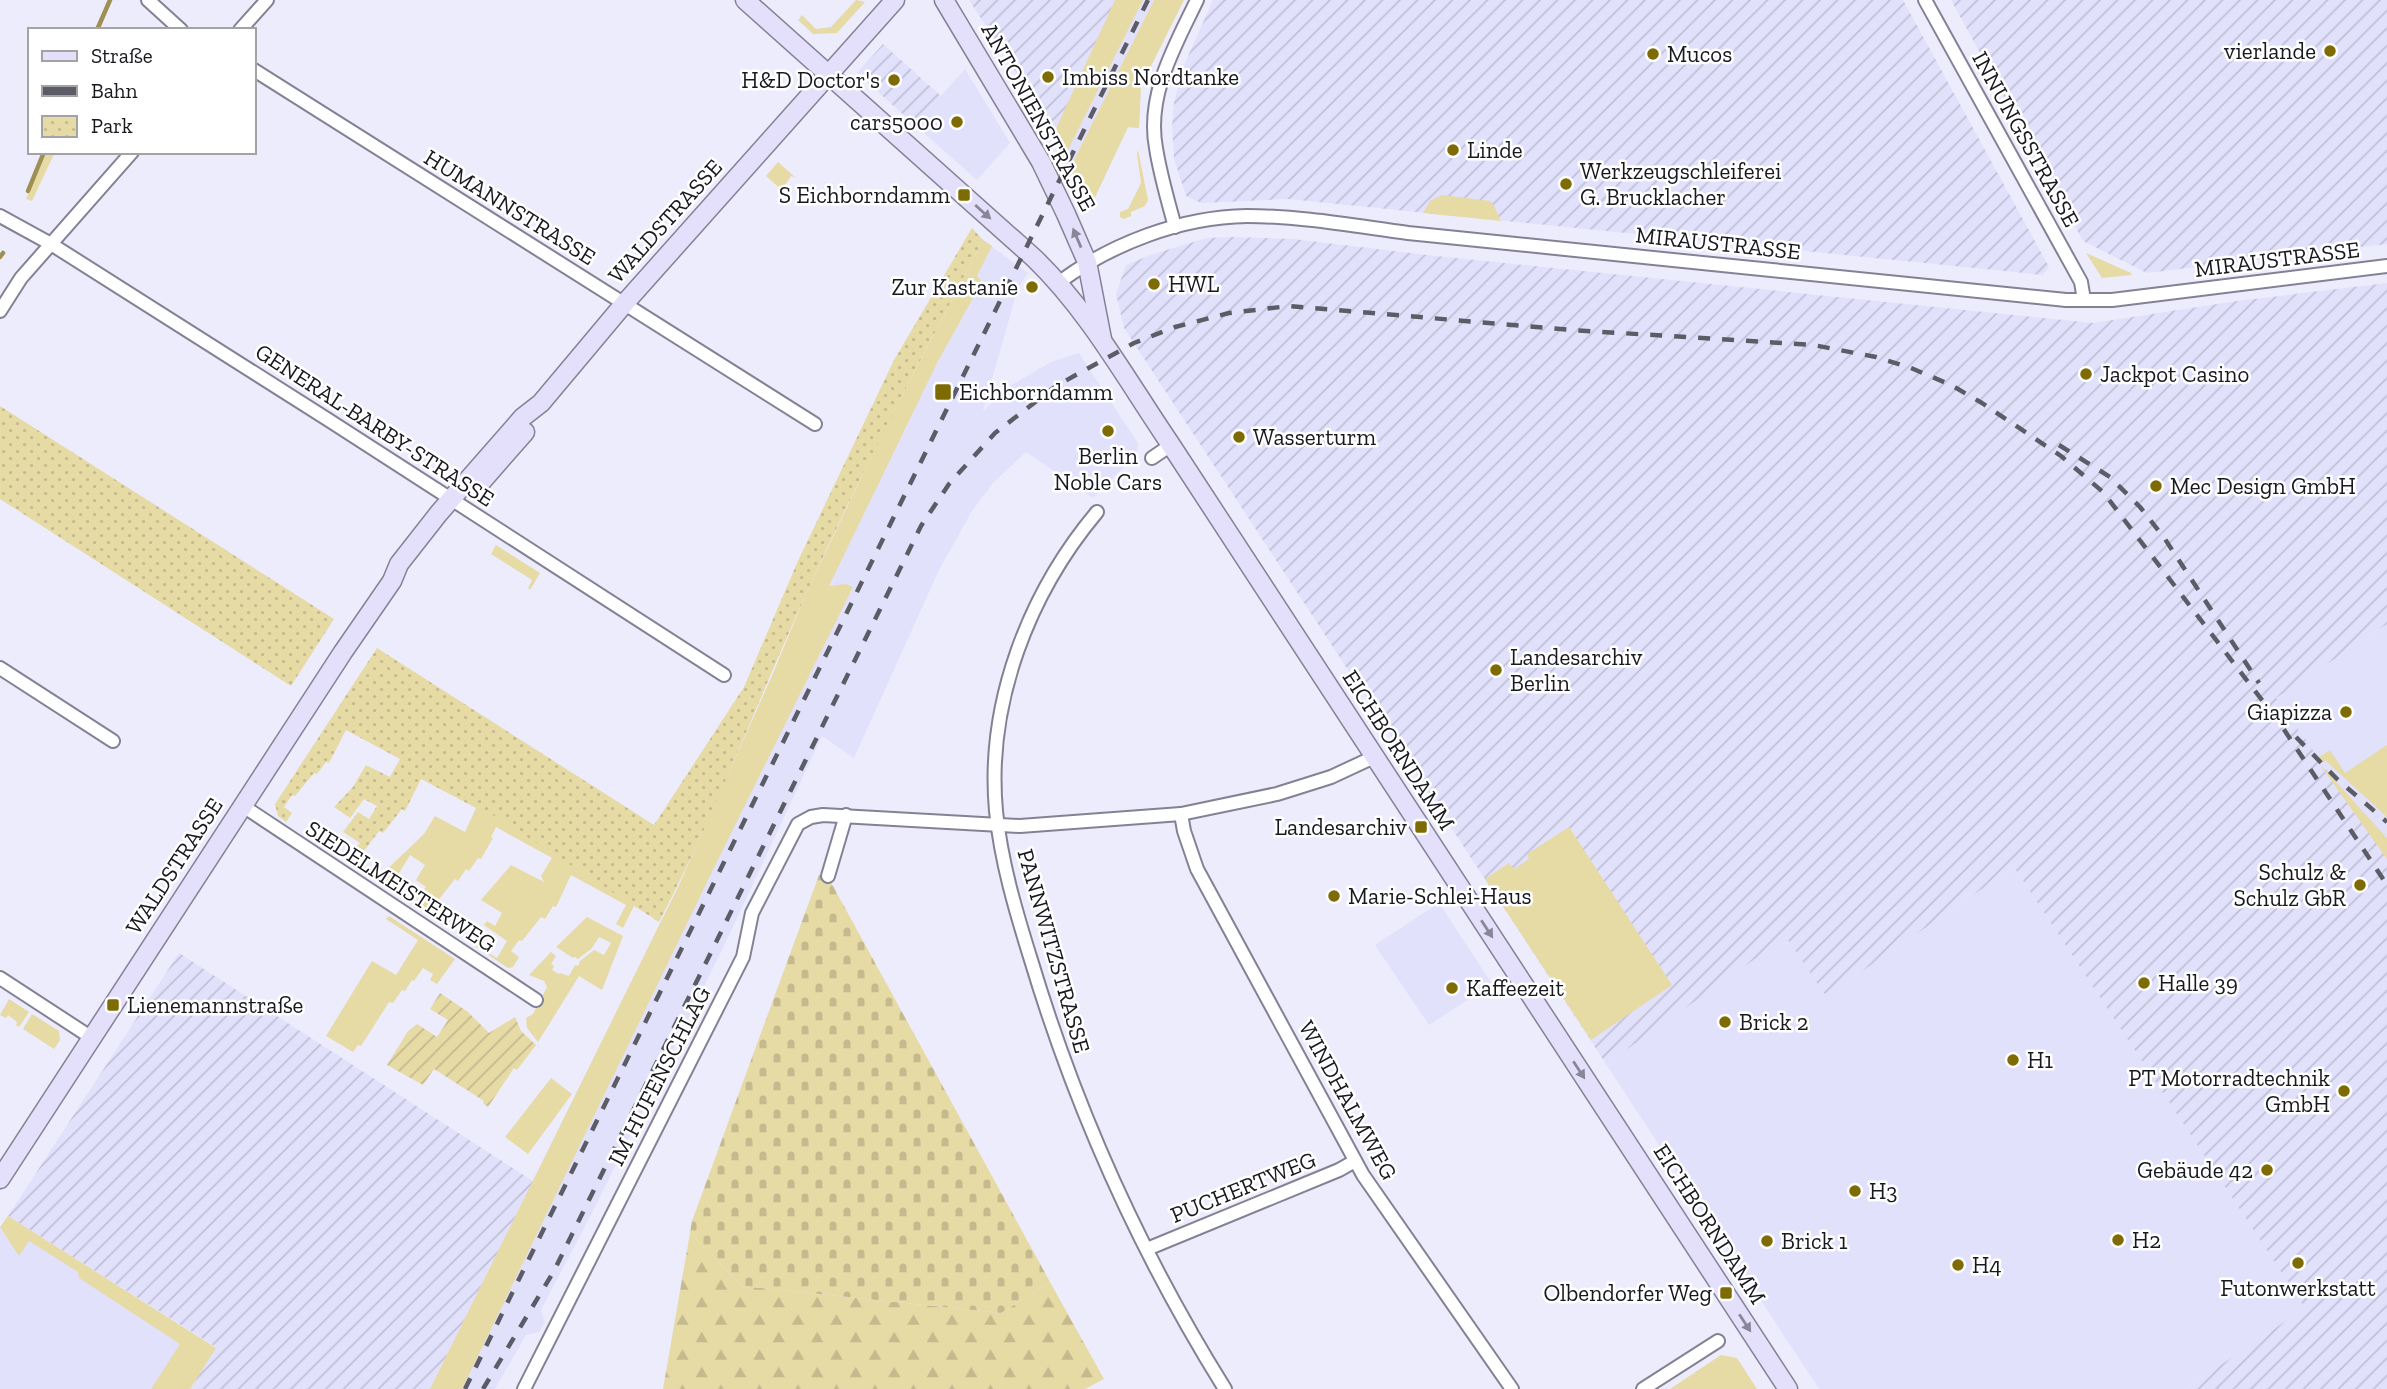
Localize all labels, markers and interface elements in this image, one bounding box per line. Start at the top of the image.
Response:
street label: ANTONIENSTRASSE [976,18,1102,216]
legend [28,28,256,154]
place label: vierlande [2224,37,2316,65]
place label: Mucos [1667,40,1732,68]
text: Straße [91,43,153,68]
marker: vierlande [2322,43,2338,59]
marker: Mucos [1645,46,1661,62]
street label: INNUNGSSTRASSE [1966,46,2086,232]
place label: Imbiss Nordtanke [1062,63,1239,91]
place label: H&D Doctor's [741,66,880,94]
marker: Imbiss Nordtanke [1040,69,1056,85]
marker: H&D Doctor's [886,72,902,88]
text: Bahn [91,78,138,103]
place label: cars5000 [850,108,943,136]
text: Park [91,113,133,138]
marker: cars5000 [949,114,965,130]
place label: Linde [1467,136,1523,164]
marker: Linde [1445,142,1461,158]
street label: HUMANNSTRASSE [419,143,601,271]
street label: WALDSTRASSE [602,153,728,289]
place label: Werkzeugschleiferei G. Brucklacher [1580,157,1782,211]
marker: Werkzeugschleiferei G. Brucklacher [1558,176,1574,192]
place label: S Eichborndamm [779,181,950,209]
marker: S Eichborndamm [956,187,972,203]
one-way arrow [974,203,991,219]
street label: MIRAUSTRASSE [1634,220,1802,266]
one-way arrow [1071,227,1082,248]
street label: MIRAUSTRASSE [2193,235,2361,283]
place label: HWL [1168,270,1220,298]
place label: Zur Kastanie [892,273,1018,301]
marker: HWL [1146,276,1162,292]
marker: Zur Kastanie [1024,279,1040,295]
street label: GENERAL-BARBY-STRASSE [250,337,500,513]
place label: Jackpot Casino [2100,360,2249,388]
marker: Jackpot Casino [2078,366,2094,382]
place label: Eichborndamm [959,378,1113,406]
marker: Eichborndamm [933,382,953,402]
marker: Berlin Noble Cars [1100,423,1116,439]
place label: Wasserturm [1253,423,1376,451]
marker: Wasserturm [1231,429,1247,445]
place label: Berlin Noble Cars [1054,442,1162,496]
place label: Mec Design GmbH [2170,472,2356,500]
marker: Mec Design GmbH [2148,478,2164,494]
place label: Landesarchiv Berlin [1510,643,1643,697]
marker: Landesarchiv Berlin [1488,662,1504,678]
street label: EICHBORNDAMM [1337,665,1461,835]
place label: Giapizza [2247,698,2332,726]
marker: Giapizza [2338,704,2354,720]
street label: WALDSTRASSE [119,792,229,940]
place label: Landesarchiv [1275,813,1407,841]
street label: SIEDELMEISTERWEG [301,814,501,958]
marker: Landesarchiv [1413,819,1429,835]
street label: PANNWITZSTRASSE [1011,846,1097,1056]
place label: Schulz & Schulz GbR [2233,858,2346,912]
marker: Schulz & Schulz GbR [2352,877,2368,893]
place label: Marie-Schlei-Haus [1348,882,1532,910]
marker: Marie-Schlei-Haus [1326,888,1342,904]
one-way arrow [1480,920,1493,939]
place label: Halle 39 [2158,969,2238,997]
place label: Kaffeezeit [1466,974,1564,1002]
marker: Halle 39 [2136,975,2152,991]
marker: Kaffeezeit [1444,980,1460,996]
street label: IM HUFENSCHLAG [602,982,716,1170]
place label: Lienemannstraße [127,991,303,1019]
marker: Lienemannstraße [105,997,121,1013]
place label: Brick 2 [1739,1008,1809,1036]
marker: Brick 2 [1717,1014,1733,1030]
street label: WINDHALMWEG [1293,1015,1403,1185]
place label: H1 [2027,1046,2053,1074]
marker: H1 [2005,1052,2021,1068]
one-way arrow [1573,1060,1586,1080]
place label: PT Motorradtechnik GmbH [2128,1064,2330,1118]
marker: PT Motorradtechnik GmbH [2336,1083,2352,1099]
street label: EICHBORNDAMM [1648,1139,1772,1309]
street label: PUCHERTWEG [1166,1145,1320,1229]
place label: Gebäude 42 [2137,1156,2253,1184]
marker: Gebäude 42 [2259,1162,2275,1178]
place label: H3 [1869,1177,1898,1205]
marker: H3 [1847,1183,1863,1199]
place label: H2 [2132,1226,2161,1254]
place label: Brick 1 [1781,1227,1848,1255]
marker: H2 [2110,1232,2126,1248]
marker: Brick 1 [1759,1233,1775,1249]
place label: H4 [1972,1251,2002,1279]
marker: Futonwerkstatt [2290,1255,2306,1271]
marker: H4 [1950,1257,1966,1273]
place label: Futonwerkstatt [2220,1274,2376,1302]
place label: Olbendorfer Weg [1543,1279,1712,1307]
marker: Olbendorfer Weg [1718,1285,1734,1301]
one-way arrow [1739,1314,1752,1333]

